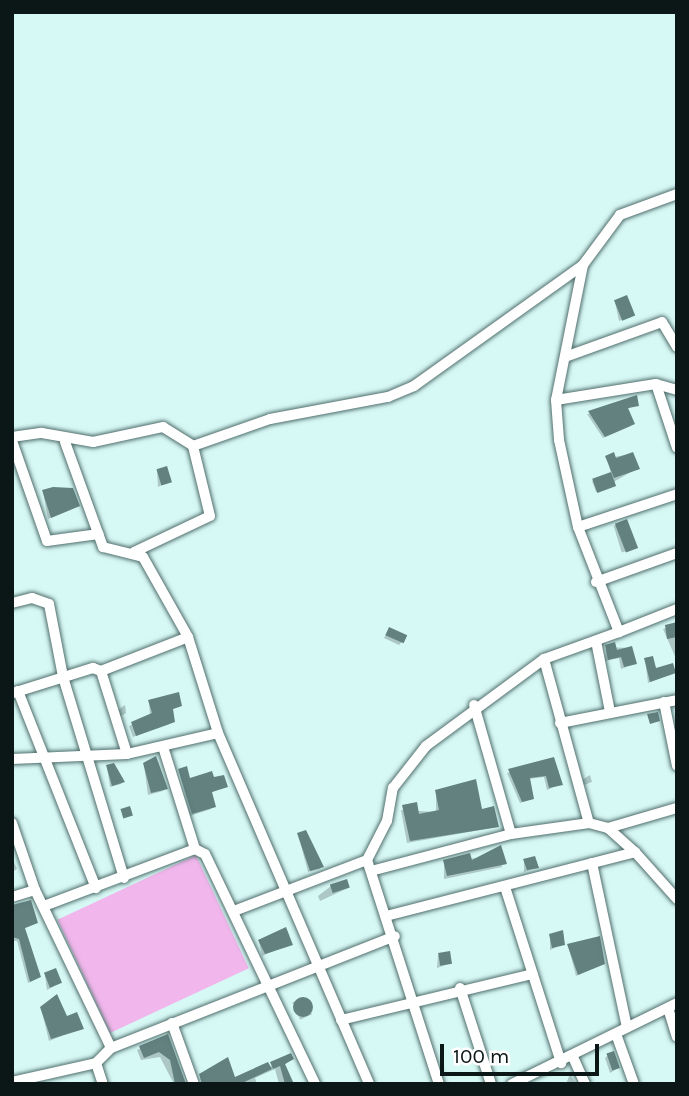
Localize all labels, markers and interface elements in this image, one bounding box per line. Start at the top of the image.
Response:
scale bar [444,1030,603,1074]
text: 100 m [453,1044,510,1068]

